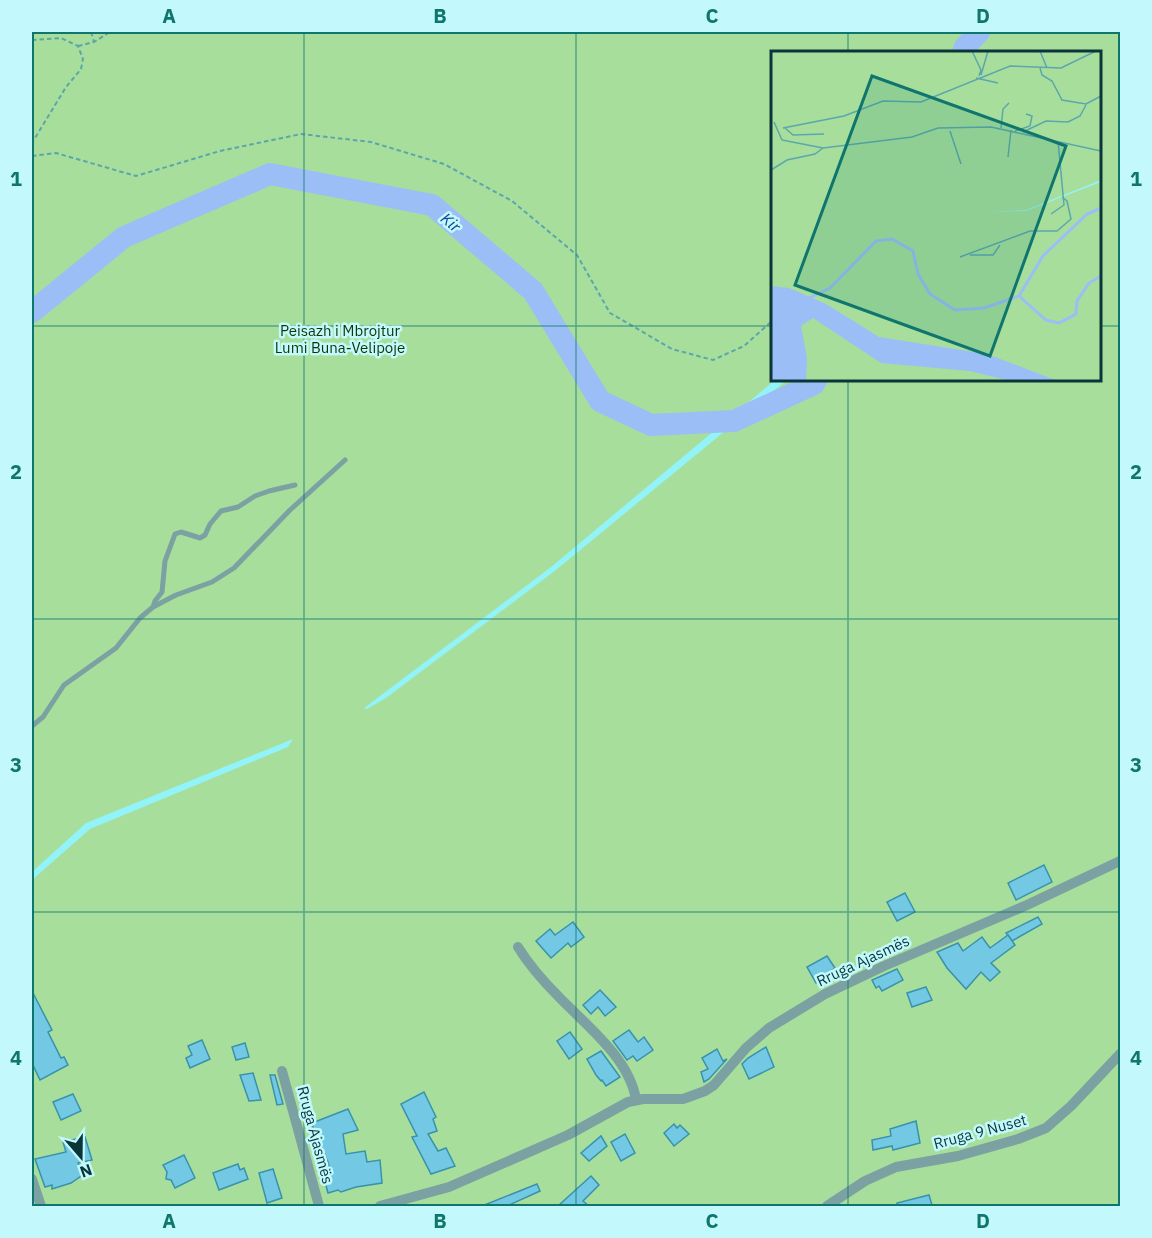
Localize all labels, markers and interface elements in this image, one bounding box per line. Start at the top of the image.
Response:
text: A [162,2,176,29]
text: B [433,2,447,29]
text: C [705,2,719,29]
text: D [976,2,990,29]
inset map [771,51,1101,381]
text: 1 [10,165,22,192]
text: 1 [1130,165,1142,192]
water label: Kir [437,208,466,237]
park label: Peisazh i Mbrojtur Lumi Buna-Velipoje [275,321,405,357]
text: 2 [10,458,22,485]
text: 2 [1130,458,1142,485]
text: 3 [10,751,22,778]
text: 3 [1130,751,1142,778]
street label: Rruga Ajasmës [813,931,912,990]
text: 4 [10,1044,22,1071]
text: 4 [1130,1044,1142,1071]
street label: Rruga Ajasmës [293,1084,338,1186]
street label: Rruga 9 Nuset [931,1110,1028,1153]
north arrow [51,1127,111,1187]
text: N [77,1160,95,1182]
text: A [162,1207,176,1234]
text: B [433,1207,447,1234]
text: C [705,1207,719,1234]
text: D [976,1207,990,1234]

